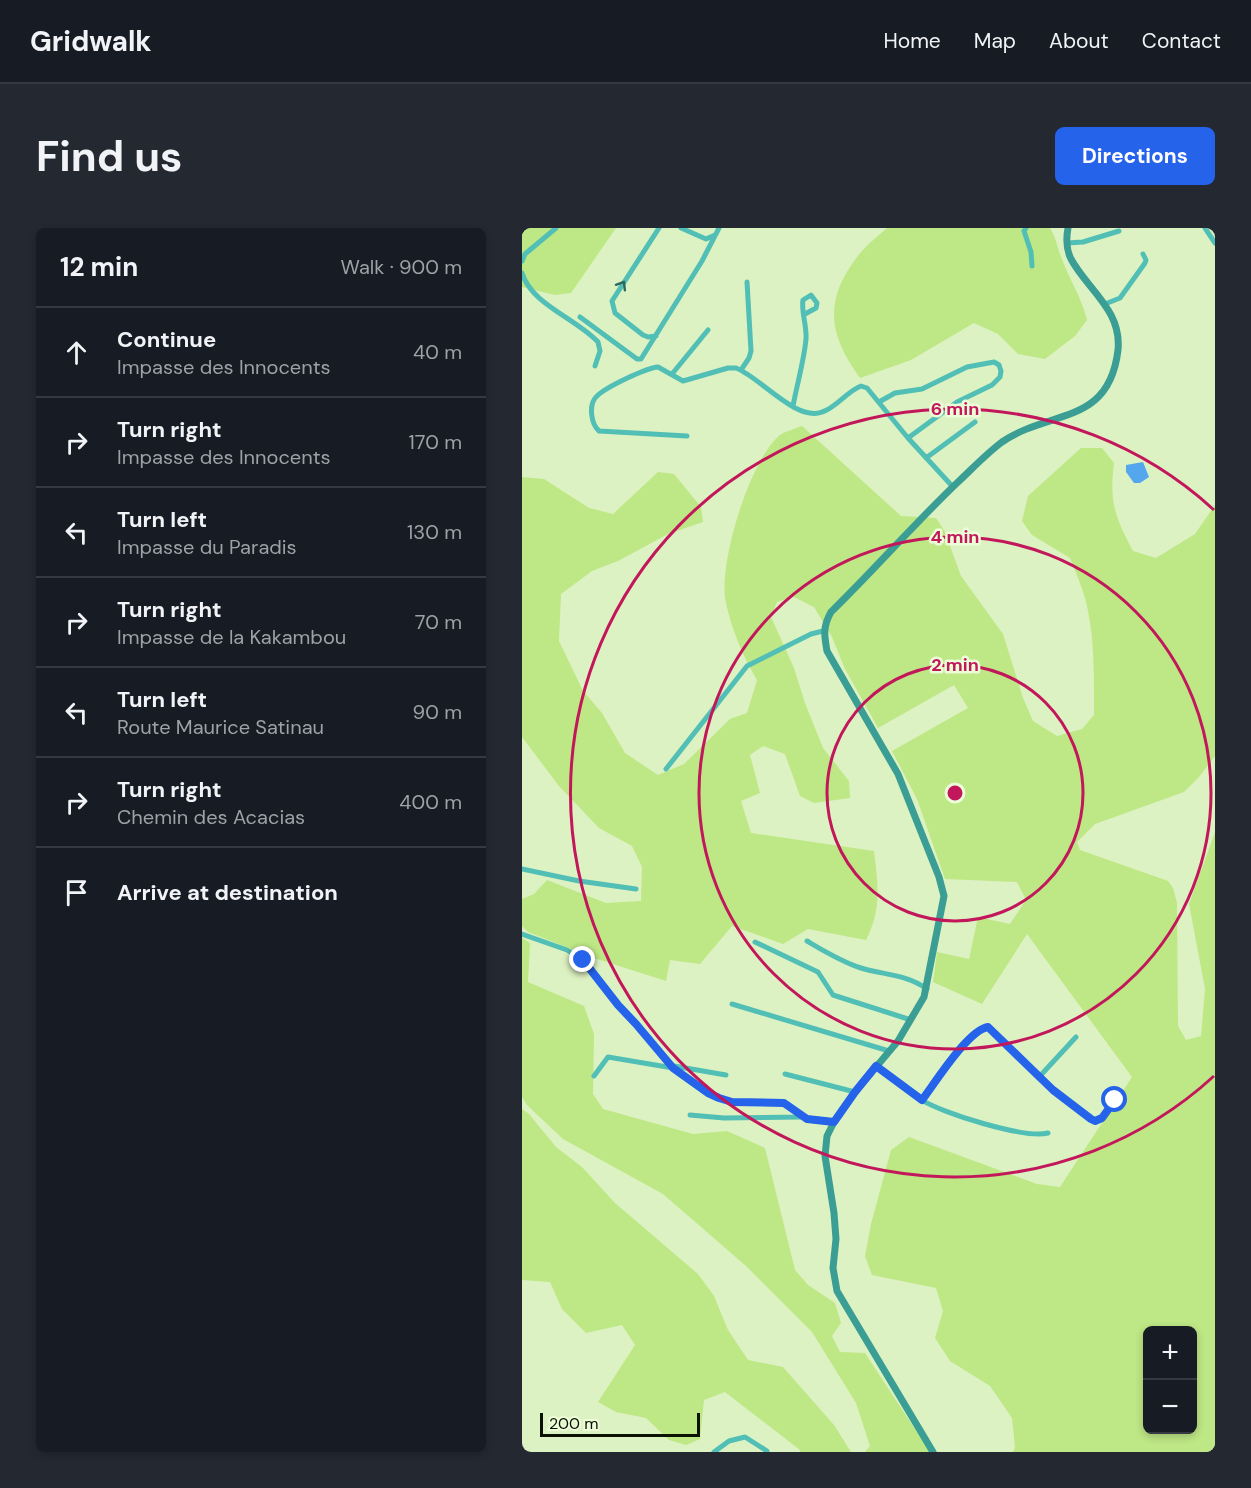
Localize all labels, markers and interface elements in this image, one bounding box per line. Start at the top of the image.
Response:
text: Gridwalk [30,23,152,60]
text: Home [883,27,941,55]
text: Map [974,27,1016,55]
text: About [1049,27,1109,55]
text: Contact [1142,27,1221,55]
button: Directions [1055,127,1215,185]
text: Find us [36,129,182,184]
text: 12 min [60,250,138,284]
text: Walk · 900 m [341,254,462,280]
one-way arrow [615,281,627,291]
text: Continue [117,325,216,354]
icon: ahead [60,336,93,369]
text: 40 m [413,339,462,365]
text: Impasse des Innocents [117,354,331,380]
text: 6 min [931,397,979,421]
text: Turn right [117,415,222,444]
icon: right [60,426,93,459]
text: 170 m [409,429,462,455]
text: Impasse des Innocents [117,444,331,470]
text: Turn left [117,505,207,534]
icon: left [60,516,93,549]
text: 130 m [407,519,462,545]
text: 4 min [931,525,979,549]
text: Impasse du Paradis [117,534,297,560]
text: Turn right [117,595,222,624]
icon: right [60,606,93,639]
text: 70 m [415,609,462,635]
text: Impasse de la Kakambou [117,624,346,650]
text: 2 min [931,653,979,677]
text: Turn left [117,685,207,714]
icon: left [60,696,93,729]
text: 90 m [413,699,462,725]
text: Route Maurice Satinau [117,714,324,740]
text: Turn right [117,775,222,804]
centre of rings [945,783,965,803]
icon: right [60,786,93,819]
text: 400 m [399,789,462,815]
text: Chemin des Acacias [117,804,305,830]
icon: arrive [60,876,93,909]
text: Arrive at destination [117,878,338,907]
route end [569,946,595,972]
route start [1101,1086,1127,1112]
map controls [1143,1326,1197,1434]
button: + [1143,1326,1197,1380]
button: − [1143,1380,1197,1434]
scale bar [540,1410,700,1438]
text: 200 m [549,1413,598,1434]

